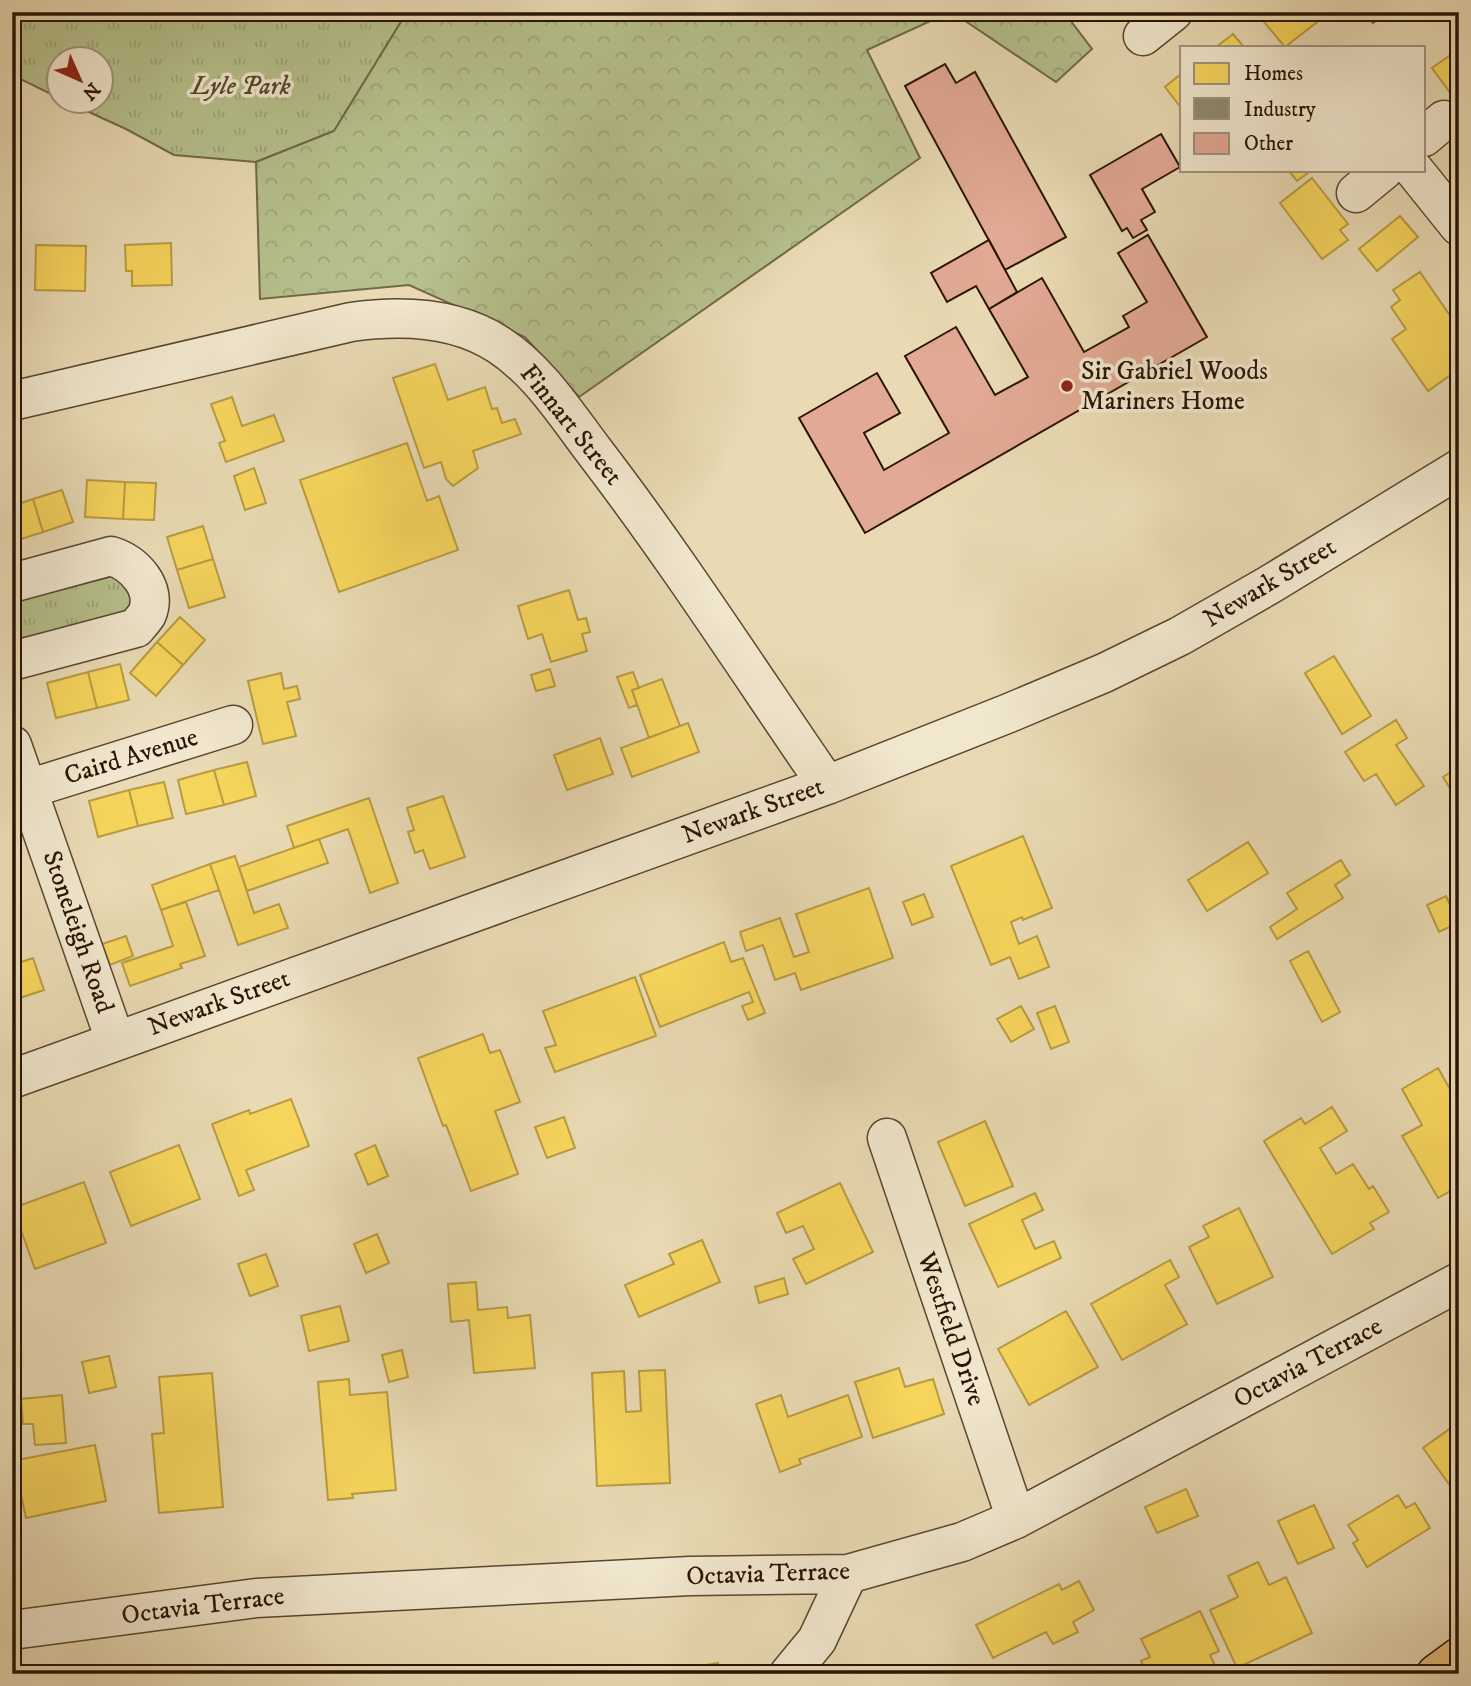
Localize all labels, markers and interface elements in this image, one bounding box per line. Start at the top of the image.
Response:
north arrow [46,46,116,116]
legend [1180,46,1426,172]
text: Homes [1244,61,1303,87]
park label: Lyle Park [189,70,291,103]
text: N [77,77,105,105]
text: Industry [1244,97,1317,123]
text: Other [1244,131,1293,157]
place label: Sir Gabriel Woods Mariners Home [1081,355,1268,418]
street label: Finnart Street [512,358,630,492]
marker: Sir Gabriel Woods Mariners Home [1059,378,1075,394]
street label: Newark Street [1198,531,1342,635]
street label: Caird Avenue [60,721,202,793]
street label: Newark Street [677,770,829,852]
street label: Stoneleigh Road [35,846,121,1018]
street label: Newark Street [143,962,295,1044]
street label: Westfield Drive [909,1247,993,1410]
street label: Octavia Terrace [1228,1310,1388,1416]
street label: Octavia Terrace [686,1555,850,1593]
street label: Octavia Terrace [120,1580,286,1632]

